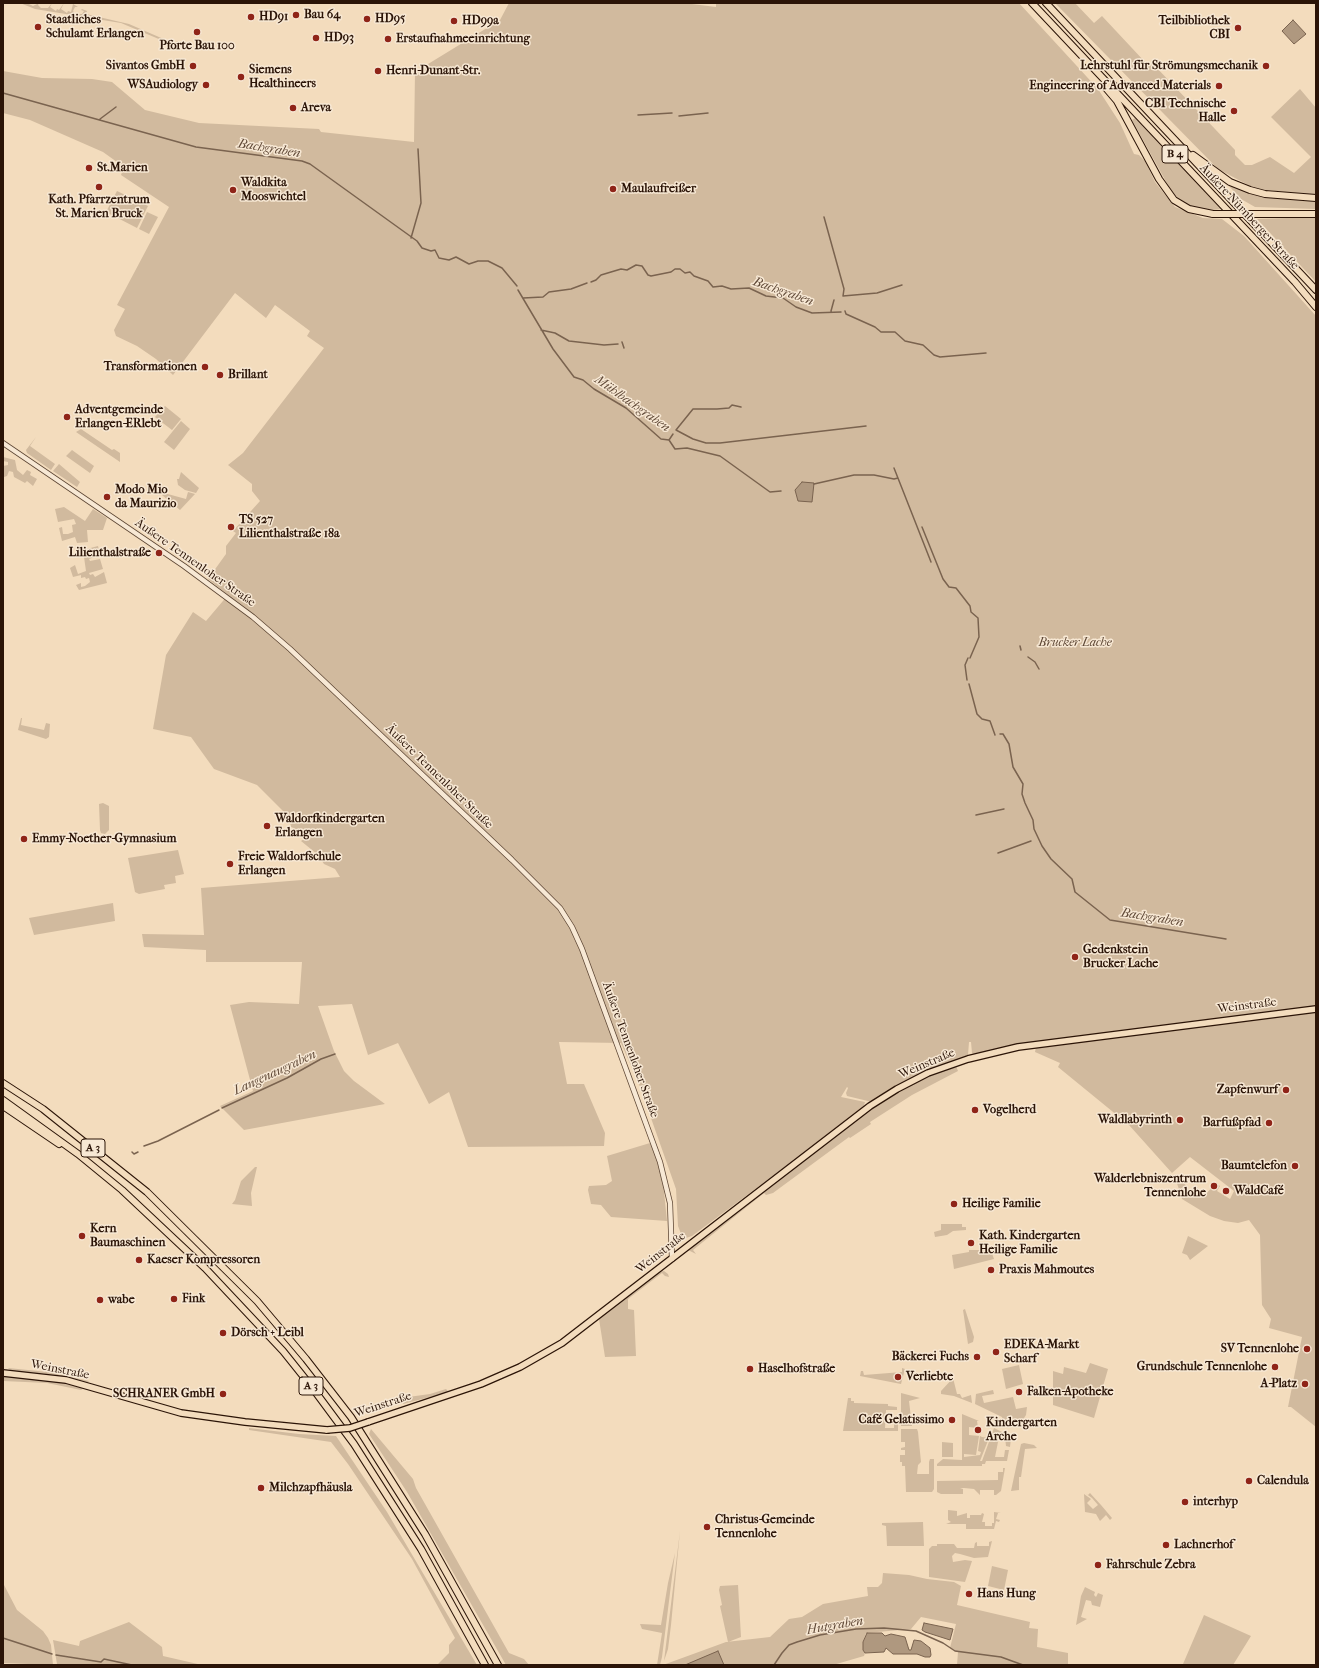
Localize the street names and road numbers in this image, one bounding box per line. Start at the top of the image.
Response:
road number: B 4 [1162,145,1188,163]
street label: Äußere Nürnberger Straße [1196,161,1302,273]
street label: Äußere Tennenloher Straße [132,516,258,610]
street label: Äußere Tennenloher Straße [382,722,496,832]
street label: Äußere Tennenloher Straße [599,980,661,1120]
street label: Weinstraße [1217,995,1277,1017]
street label: Weinstraße [897,1046,957,1082]
road number: A 3 [81,1139,105,1157]
street label: Weinstraße [633,1229,689,1277]
street label: Weinstraße [30,1357,90,1383]
road number: A 3 [299,1377,323,1395]
street label: Weinstraße [353,1389,413,1421]

